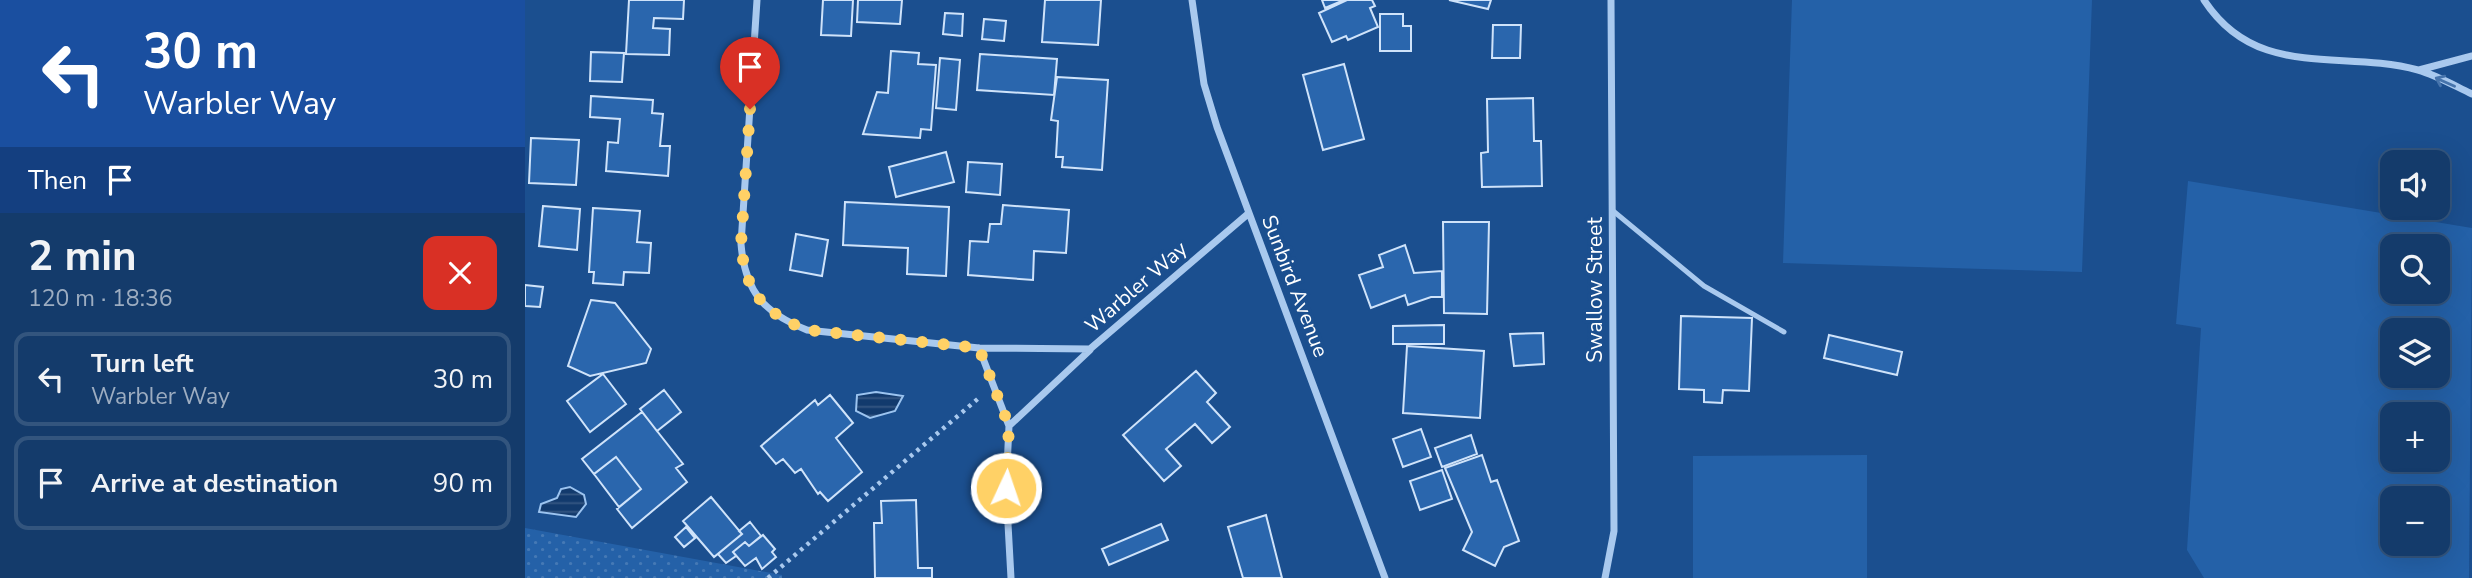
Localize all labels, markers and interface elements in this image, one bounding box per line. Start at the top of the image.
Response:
text: 30 m [143,18,258,85]
icon: left [28,28,119,119]
pin [720,37,780,109]
icon: arrive [731,48,769,86]
one-way arrow [2435,75,2456,88]
text: Warbler Way [143,82,336,125]
map controls [2380,150,2450,556]
button: sound [2380,150,2450,220]
icon: arrive [101,161,139,199]
text: Then [28,163,87,198]
street label: Sunbird Avenue [1255,211,1335,361]
street label: Swallow Street [1581,217,1609,363]
text: 2 min [28,228,137,285]
button: search [2380,234,2450,304]
street label: Warbler Way [1079,235,1193,339]
button: close [423,236,497,310]
text: 120 m · 18:36 [28,283,173,314]
button: layers [2380,318,2450,388]
text: Turn left [91,346,194,381]
icon: left [32,360,70,398]
text: 30 m [433,362,493,397]
text: Warbler Way [91,381,230,412]
button: + [2380,402,2450,472]
position arrow [969,451,1043,525]
icon: arrive [32,464,70,502]
text: Arrive at destination [91,466,338,501]
text: 90 m [433,466,493,501]
button: − [2380,486,2450,556]

